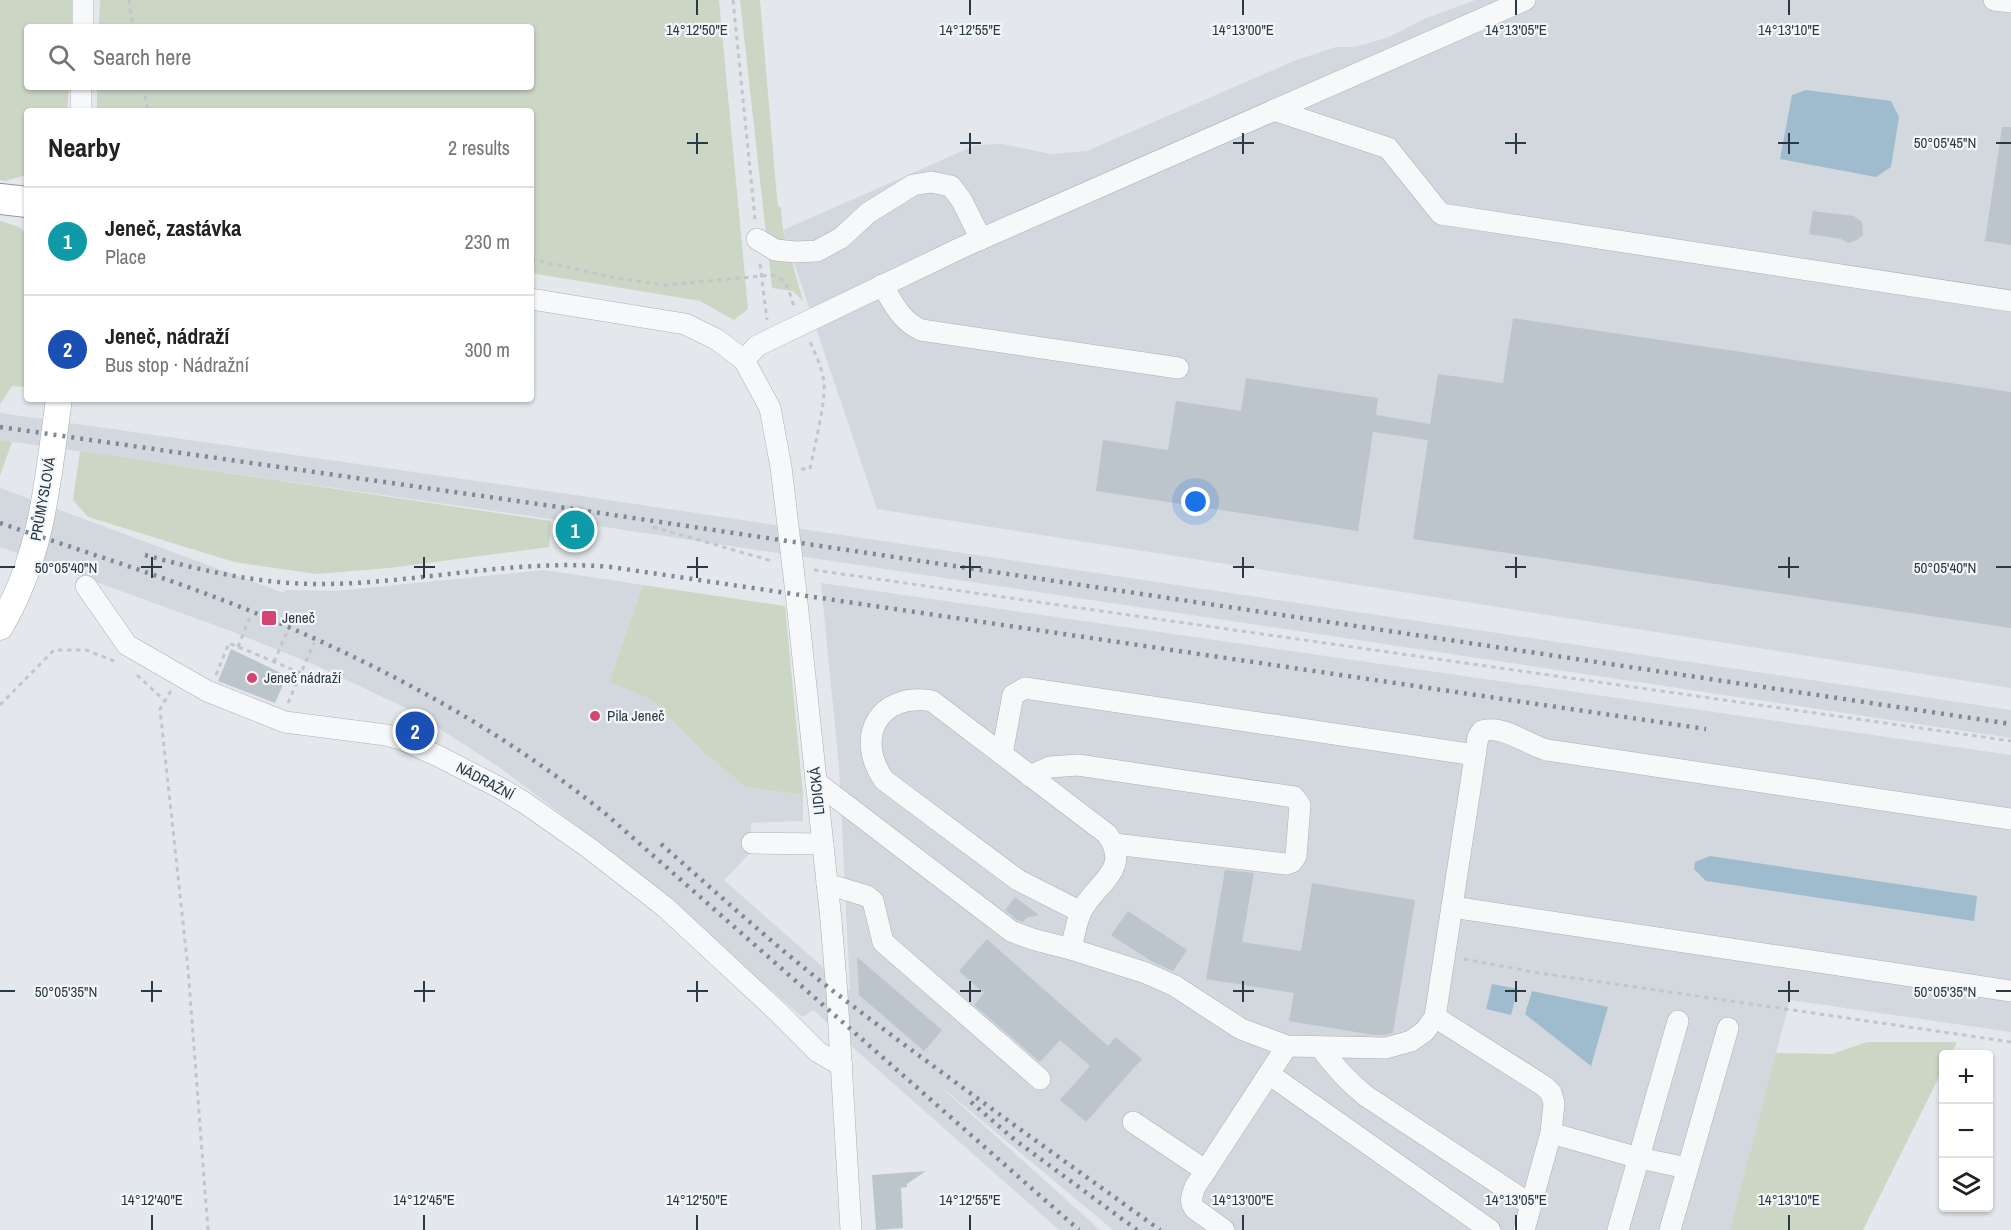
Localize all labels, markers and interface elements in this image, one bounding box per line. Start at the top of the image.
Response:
text: 14°12'50"E [666,19,728,40]
text: 14°12'55"E [939,19,1001,40]
text: 14°13'00"E [1212,19,1274,40]
text: 14°13'05"E [1485,19,1547,40]
text: 14°13'10"E [1758,19,1820,40]
search box [24,24,534,90]
icon: search [45,41,78,74]
text: Search here [93,42,191,72]
text: Nearby [48,130,120,165]
text: 50°05'45"N [1914,132,1976,153]
text: 2 results [448,134,510,161]
text: Jeneč, zastávka [105,213,241,243]
text: 1 [63,228,72,255]
text: 230 m [464,228,510,255]
text: Place [105,243,146,270]
text: Jeneč, nádraží [105,321,229,351]
text: 2 [63,336,72,363]
text: 300 m [464,336,510,363]
text: Bus stop · Nádražní [105,351,249,378]
street label: PRŮMYSLOVÁ [25,455,60,542]
your location [1181,487,1210,516]
pin: 1 [556,508,594,552]
text: 50°05'40"N [35,557,97,578]
text: 50°05'40"N [1914,557,1976,578]
place label: Jeneč [282,607,315,628]
marker: Jeneč [260,609,278,627]
place label: Jeneč nádraží [264,667,342,688]
marker: Jeneč nádraží [245,671,259,685]
place label: Pila Jeneč [607,705,664,726]
pin: 2 [396,708,434,754]
marker: Pila Jeneč [588,709,602,723]
street label: NÁDRAŽNÍ [453,757,518,805]
street label: LIDICKÁ [803,765,829,816]
text: 50°05'35"N [35,981,97,1002]
text: 50°05'35"N [1914,981,1976,1002]
map controls [1939,1050,1993,1212]
button: + [1939,1050,1993,1104]
button: − [1939,1104,1993,1158]
button: layers [1939,1158,1993,1212]
text: 14°12'40"E [121,1189,183,1210]
text: 14°12'45"E [393,1189,455,1210]
text: 14°12'50"E [666,1189,728,1210]
text: 14°12'55"E [939,1189,1001,1210]
text: 14°13'00"E [1212,1189,1274,1210]
text: 14°13'05"E [1485,1189,1547,1210]
text: 14°13'10"E [1758,1189,1820,1210]

